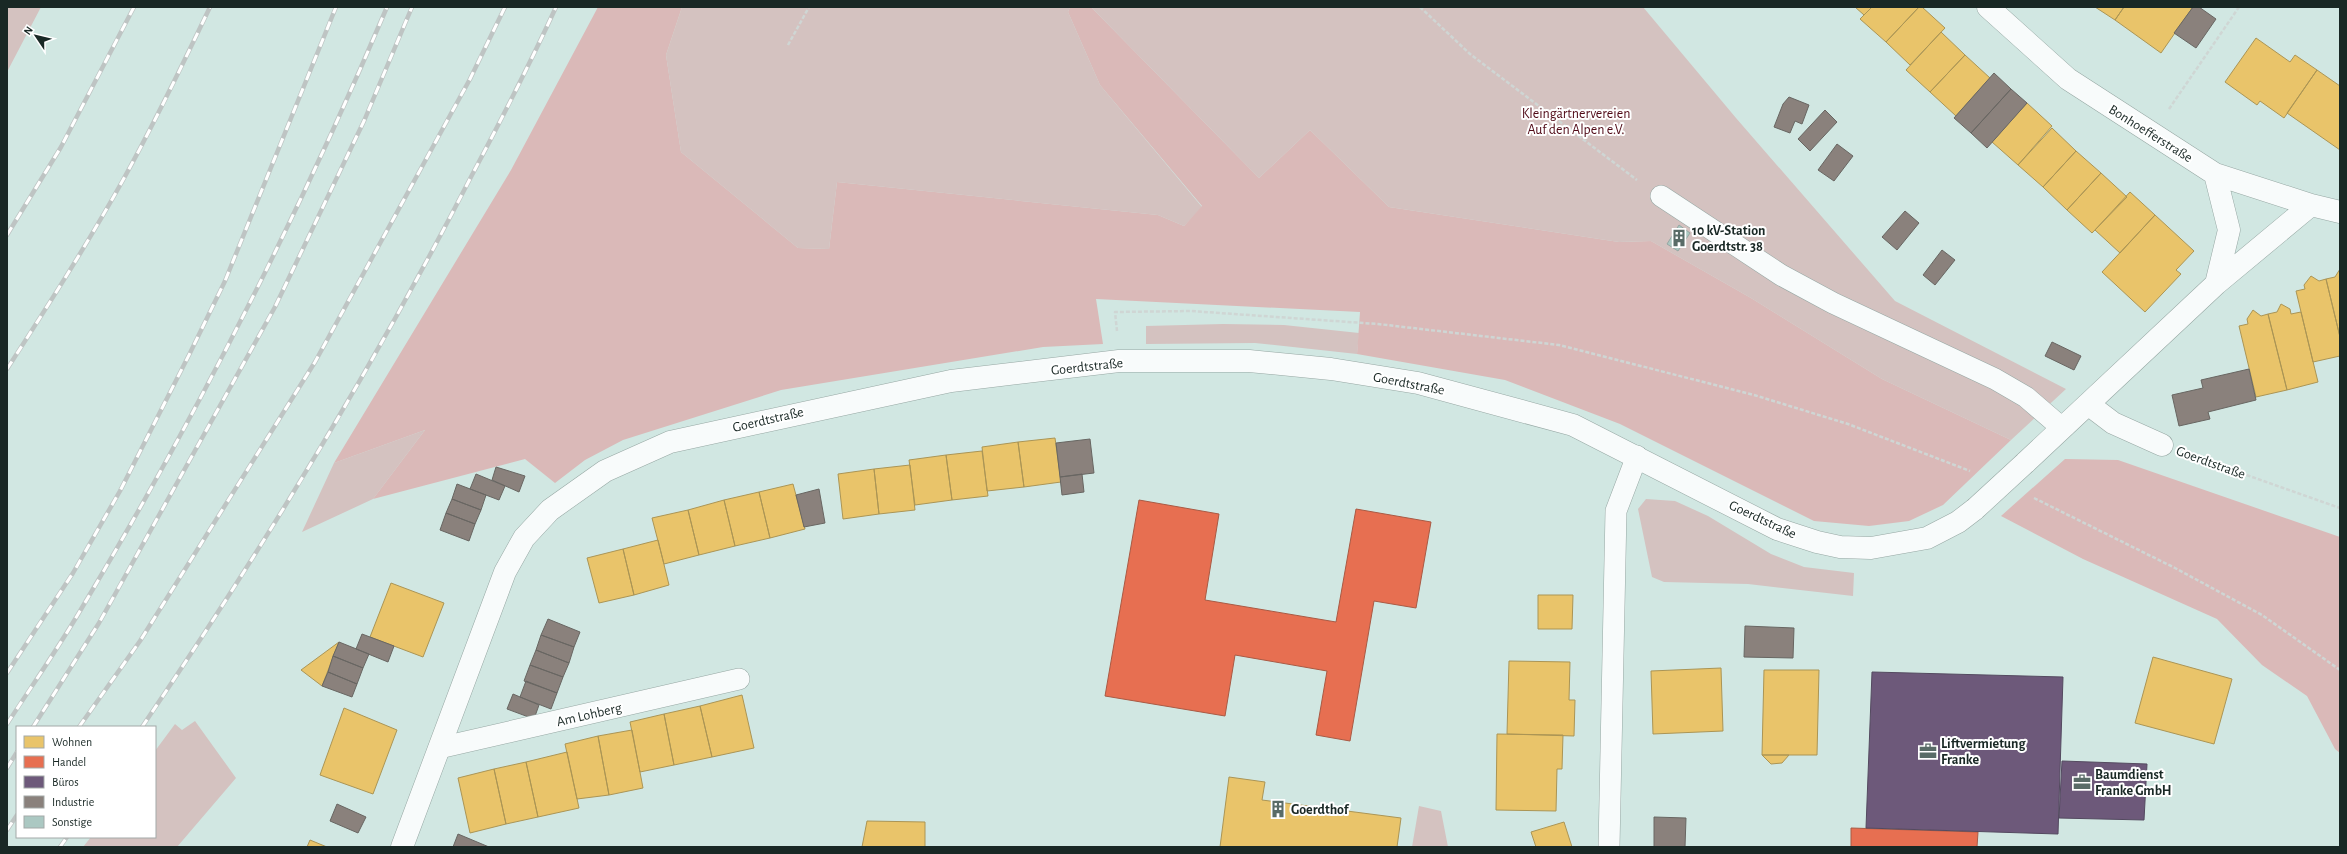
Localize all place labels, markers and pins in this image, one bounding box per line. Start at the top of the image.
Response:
place label: 10 kV-Station Goerdtstr. 38 [1692,224,1765,254]
building icon: 10 kV-Station Goerdtstr. 38 [1669,228,1689,248]
place label: Liftvermietung Franke [1941,737,2027,767]
office icon: Liftvermietung Franke [1918,741,1938,761]
place label: Baumdienst Franke GmbH [2095,768,2171,798]
office icon: Baumdienst Franke GmbH [2072,772,2092,792]
building icon: Goerdthof [1268,799,1288,819]
place label: Goerdthof [1291,803,1350,817]

